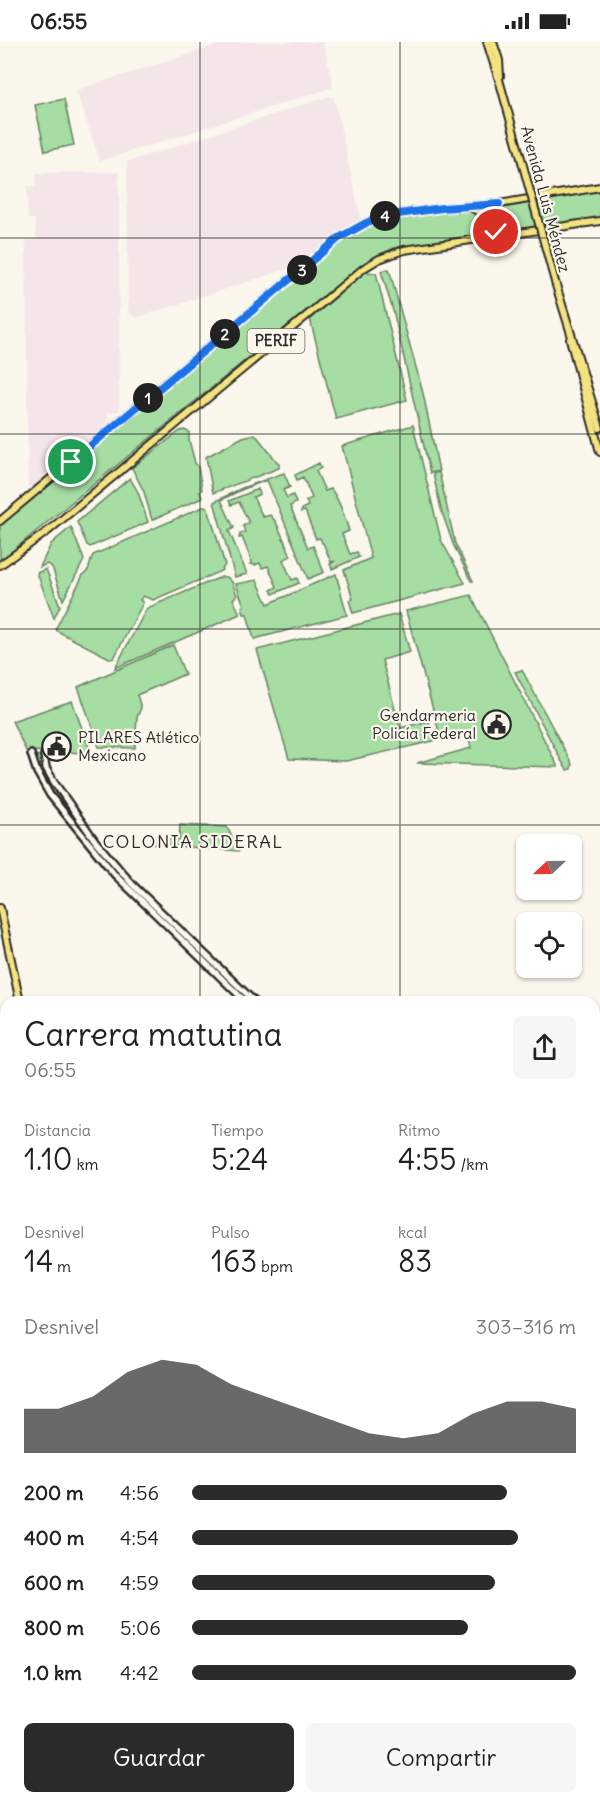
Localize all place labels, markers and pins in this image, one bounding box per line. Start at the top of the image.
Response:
pin: 4 [370,201,400,231]
pin [470,206,521,257]
pin: 3 [287,255,317,285]
pin: 2 [210,319,240,349]
pin: 1 [133,383,163,413]
pin [45,436,96,487]
place label: Gendarmeria Policía Federal [372,705,476,743]
public building icon: Gendarmeria Policía Federal [481,708,513,740]
place label: PILARES Atlético Mexicano [78,727,199,765]
public building icon: PILARES Atlético Mexicano [41,730,73,762]

